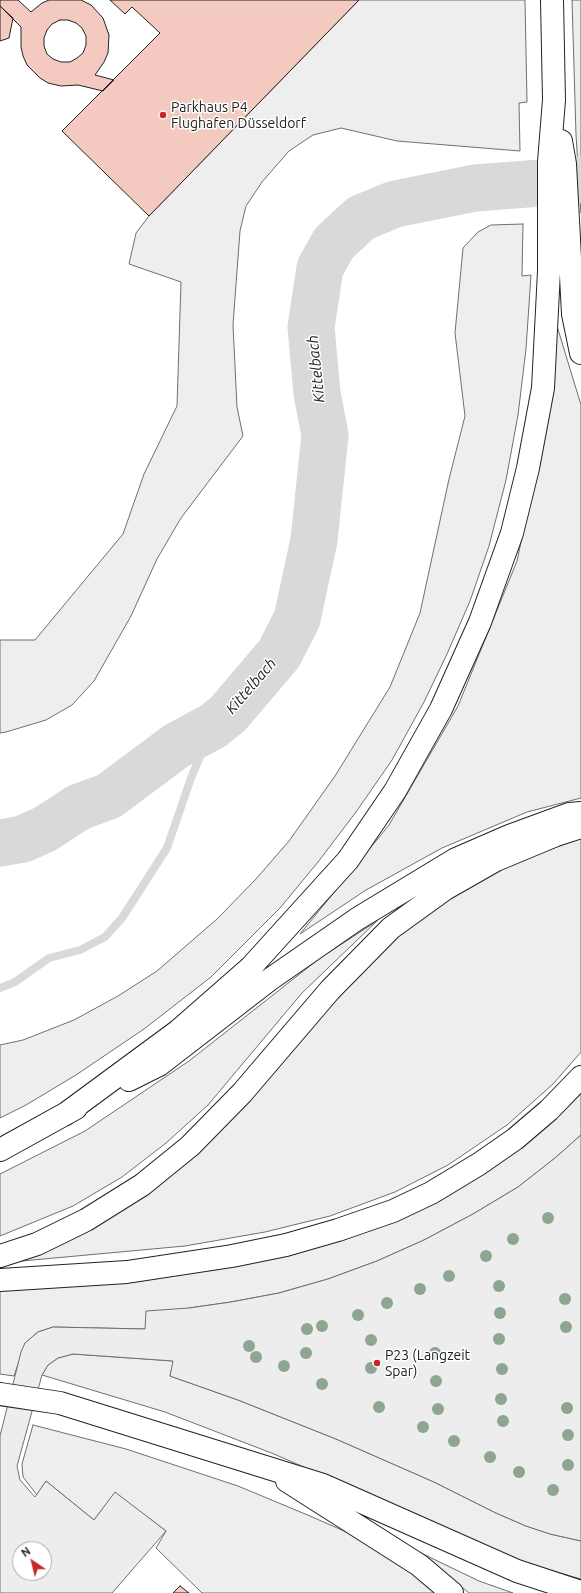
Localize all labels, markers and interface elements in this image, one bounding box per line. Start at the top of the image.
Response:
place label: Parkhaus P4 Flughafen Düsseldorf [171,99,306,132]
marker: Parkhaus P4 Flughafen Düsseldorf [158,110,168,120]
water label: Kittelbach [303,334,329,404]
water label: Kittelbach [222,654,280,718]
place label: P23 (Langzeit Spar) [385,1347,470,1380]
marker: P23 (Langzeit Spar) [372,1358,382,1368]
north arrow [12,1541,52,1581]
text: N [19,1545,32,1559]

